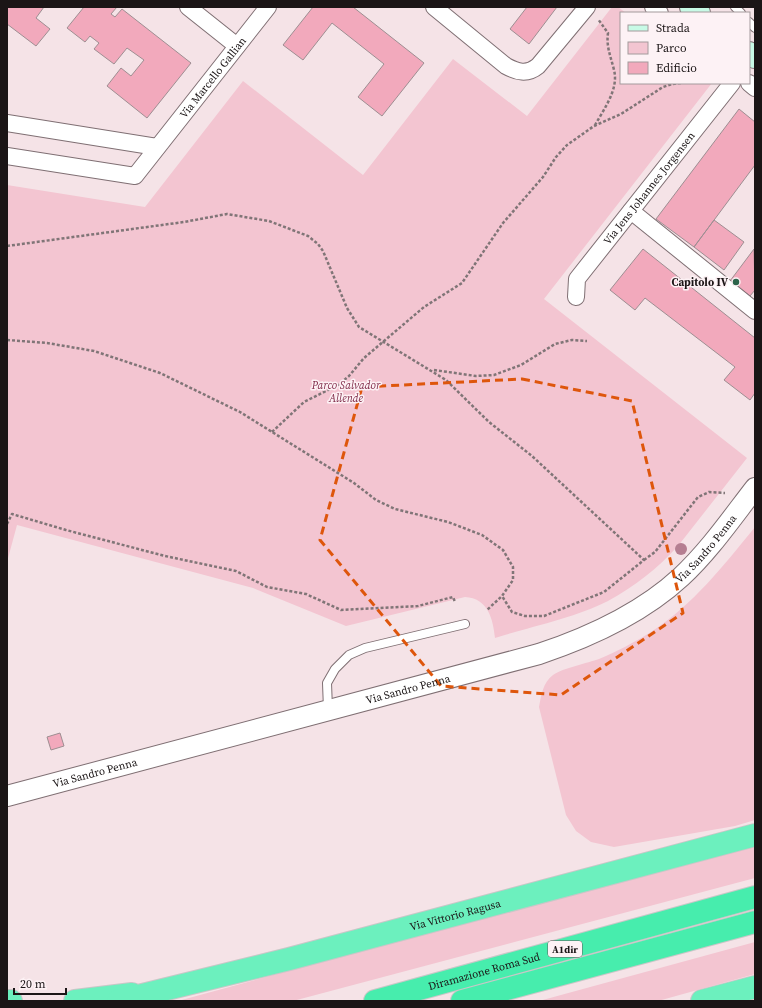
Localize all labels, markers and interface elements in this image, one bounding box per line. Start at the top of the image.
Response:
legend [620,12,750,84]
text: Strada [656,20,691,36]
street label: Via Marcello Gallian [176,33,249,121]
text: Parco [656,40,687,56]
text: Edificio [656,60,697,76]
street label: Via Jens Johannes Jorgensen [600,128,698,248]
place label: Capitolo IV [672,275,729,290]
marker: Capitolo IV [731,277,741,287]
park label: Parco Salvador Allende [311,378,381,406]
street label: Via Sandro Penna [672,511,740,586]
street label: Via Sandro Penna [364,670,452,707]
street label: Via Sandro Penna [51,754,139,791]
street label: Via Vittorio Ragusa [408,895,503,934]
road number: A1dir [548,941,582,957]
street label: Diramazione Roma Sud [426,949,542,994]
scale bar [14,970,66,996]
text: 20 m [20,976,46,992]

